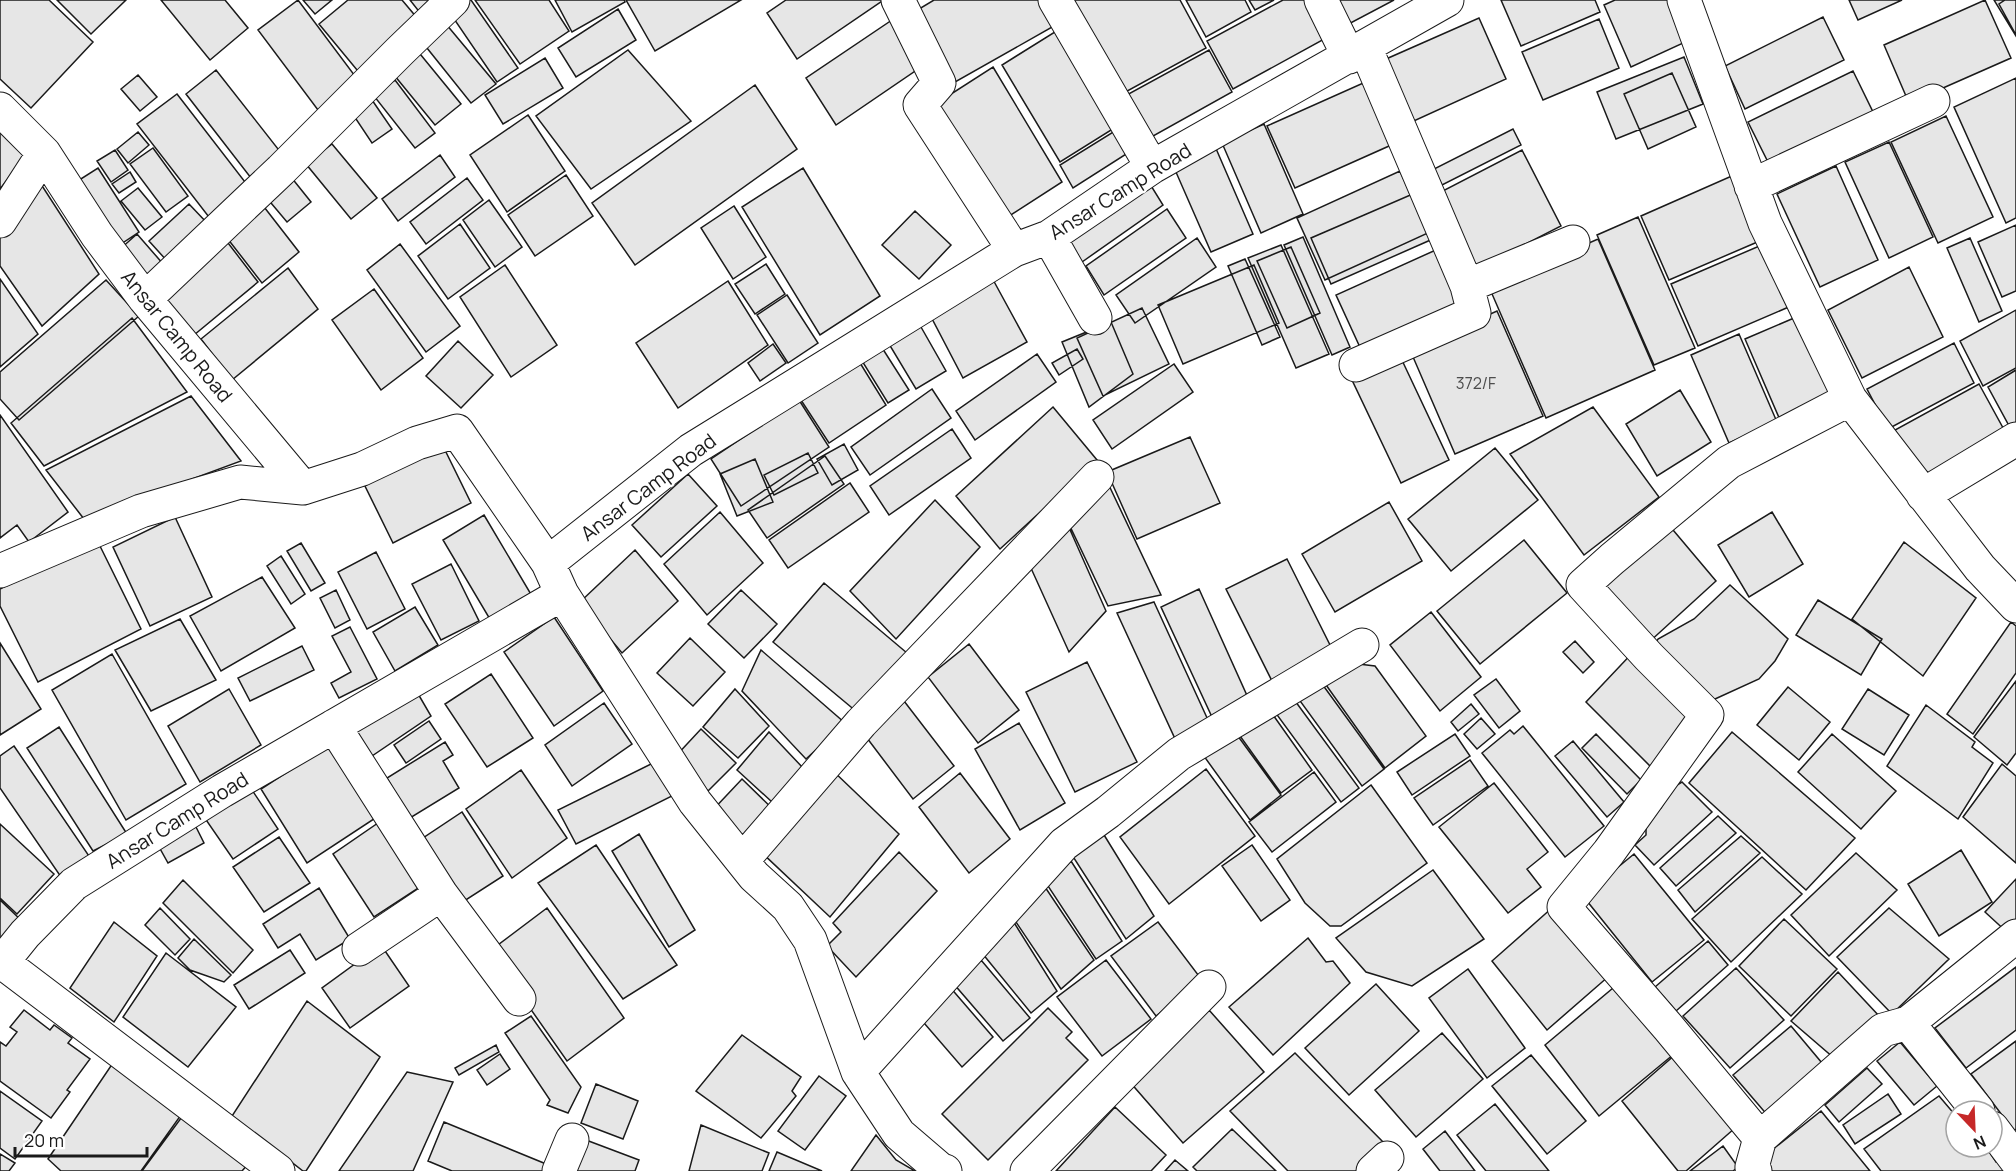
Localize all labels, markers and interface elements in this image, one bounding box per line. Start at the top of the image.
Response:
street label: Ansar Camp Road [1044,136,1196,246]
street label: Ansar Camp Road [115,264,239,408]
house number: 372/F [1456,372,1496,394]
street label: Ansar Camp Road [575,427,721,547]
street label: Ansar Camp Road [101,765,253,875]
north arrow [1944,1099,2004,1159]
scale bar [15,1120,147,1158]
text: 20 m [24,1128,64,1152]
text: N [1970,1130,1989,1155]

